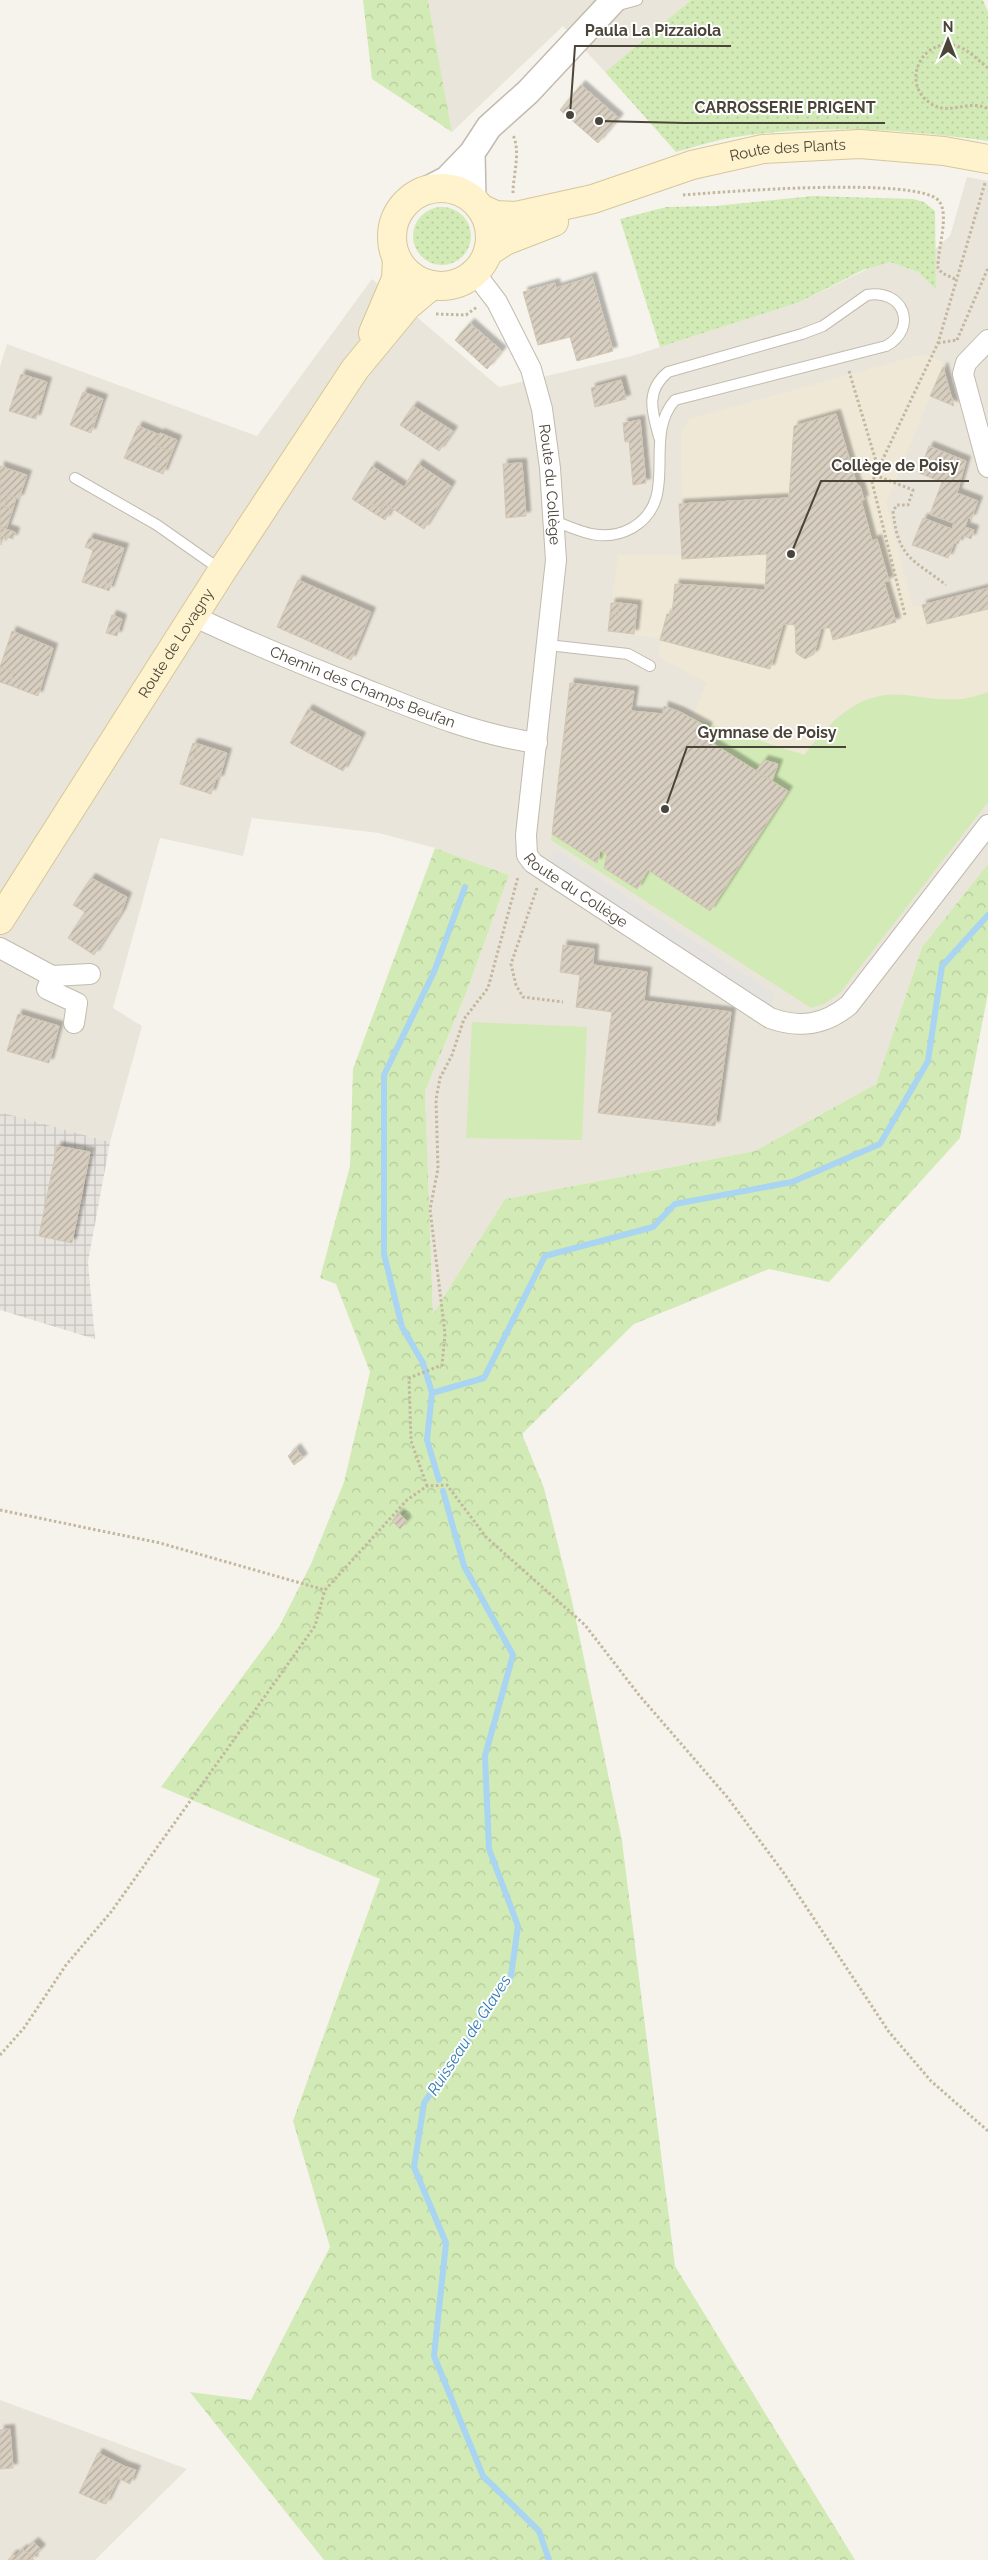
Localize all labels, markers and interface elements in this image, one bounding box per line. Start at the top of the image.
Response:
callout: Paula La Pizzaiola [575,15,731,46]
north arrow [923,15,973,65]
text: N [943,19,953,35]
text: Paula La Pizzaiola [585,21,721,40]
callout: CARROSSERIE PRIGENT [684,92,885,123]
text: CARROSSERIE PRIGENT [694,98,876,117]
street label: Route des Plants [728,136,846,165]
street label: Route du Collège [535,423,564,546]
callout: Collège de Poisy [821,450,969,481]
text: Collège de Poisy [831,456,959,475]
street label: Route de Lovagny [135,585,218,701]
street label: Chemin des Champs Beufan [267,642,458,732]
callout: Gymnase de Poisy [687,716,846,747]
text: Gymnase de Poisy [697,723,837,742]
street label: Route du Collège [520,850,631,932]
water label: Ruisseau de Glaves [423,1971,515,2099]

